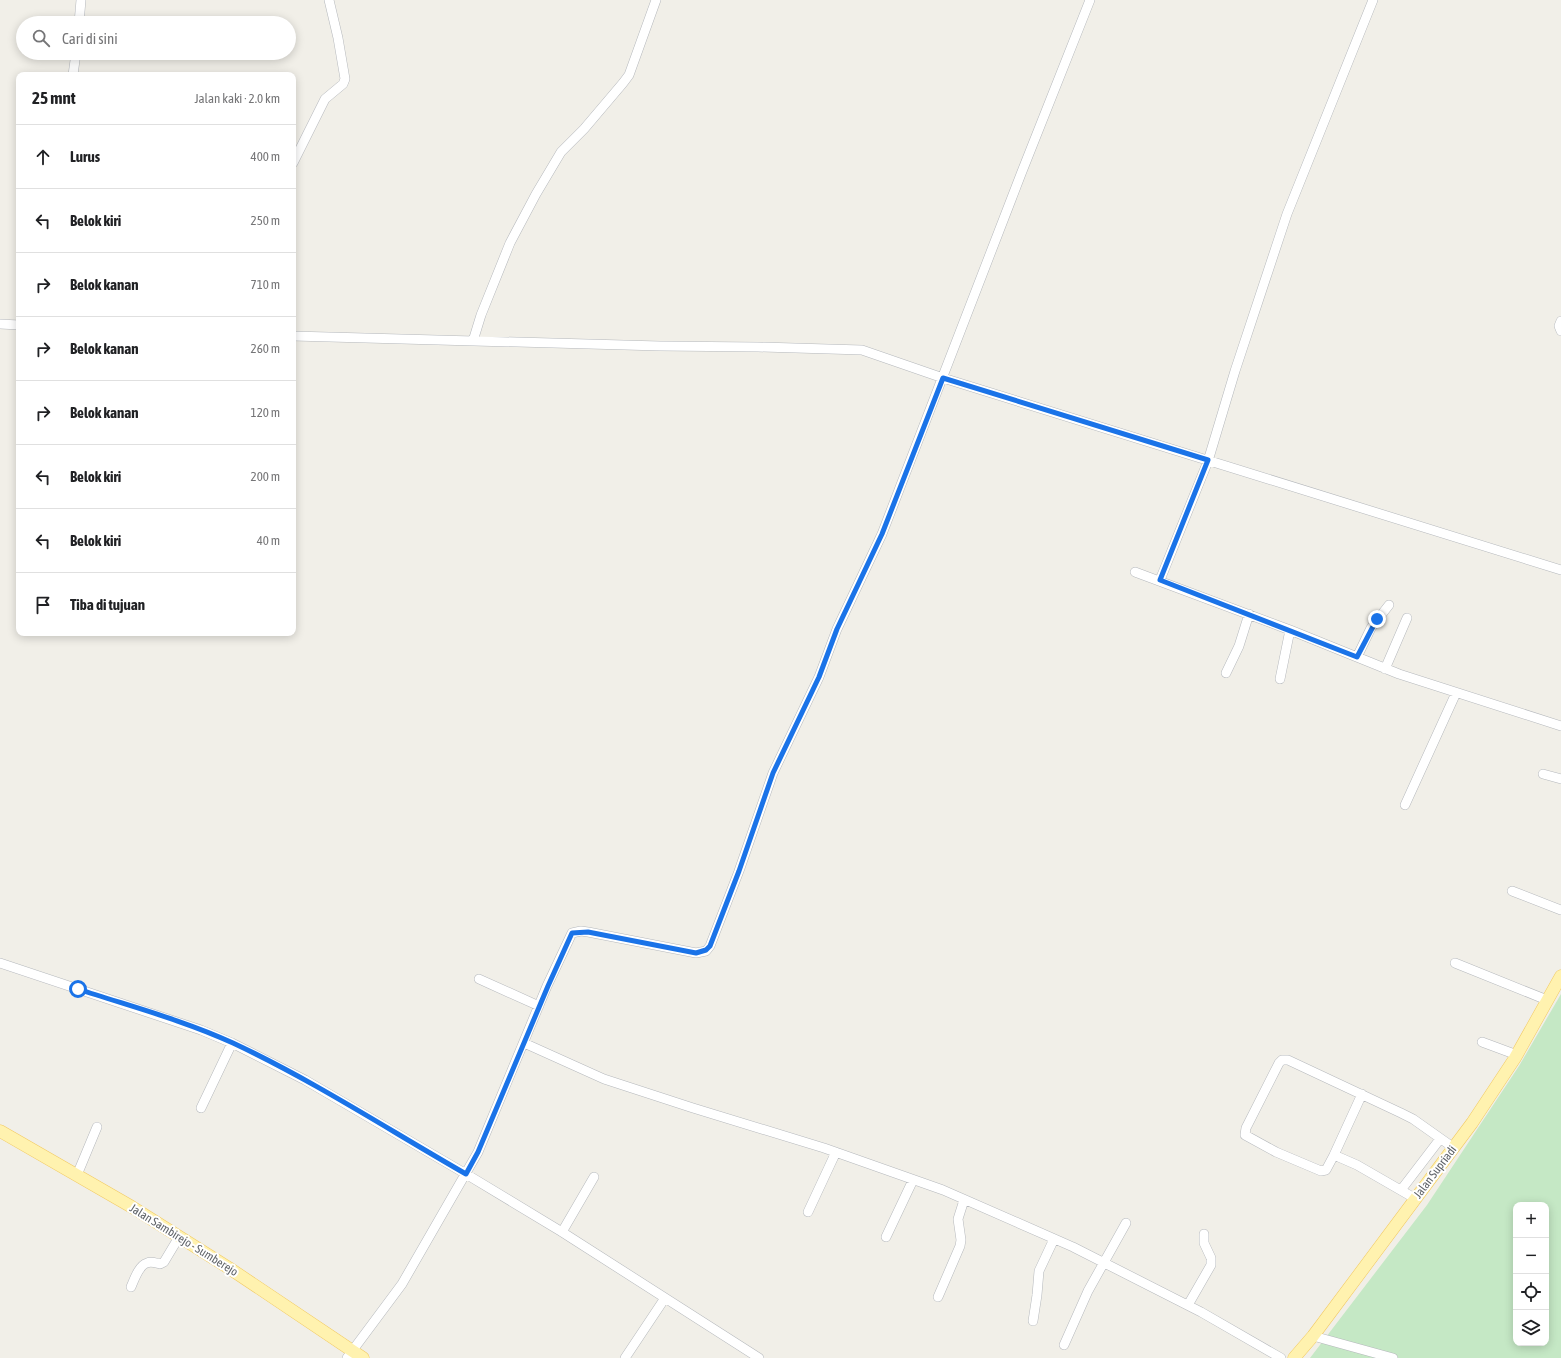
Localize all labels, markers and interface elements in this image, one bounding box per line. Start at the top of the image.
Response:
search box [16,16,296,60]
icon: search [30,27,52,49]
text: Cari di sini [62,30,118,47]
text: 25 mnt [32,88,76,108]
text: Jalan kaki · 2.0 km [194,91,280,106]
icon: ahead [32,146,54,168]
text: Lurus [70,148,100,165]
text: 400 m [251,149,280,164]
icon: left [32,210,54,232]
text: Belok kiri [70,212,121,229]
text: 250 m [251,213,280,228]
icon: right [32,274,54,296]
text: Belok kanan [70,276,139,293]
text: 710 m [251,277,280,292]
icon: right [32,338,54,360]
text: Belok kanan [70,340,139,357]
text: 260 m [251,341,280,356]
icon: right [32,402,54,424]
text: Belok kanan [70,404,139,421]
text: 120 m [251,405,280,420]
icon: left [32,466,54,488]
text: Belok kiri [70,468,121,485]
text: 200 m [251,469,280,484]
icon: left [32,530,54,552]
text: Belok kiri [70,532,121,549]
text: 40 m [257,533,280,548]
icon: arrive [32,594,54,616]
text: Tiba di tujuan [70,596,145,613]
route end [1368,610,1386,628]
route start [69,980,87,998]
street label: Jalan Supriadi [1411,1143,1459,1201]
street label: Jalan Sambirejo - Sumberejo [127,1201,241,1279]
map controls [1513,1202,1549,1346]
button: + [1513,1202,1549,1238]
button: − [1513,1238,1549,1274]
button: locate [1513,1274,1549,1310]
button: layers [1513,1310,1549,1346]

